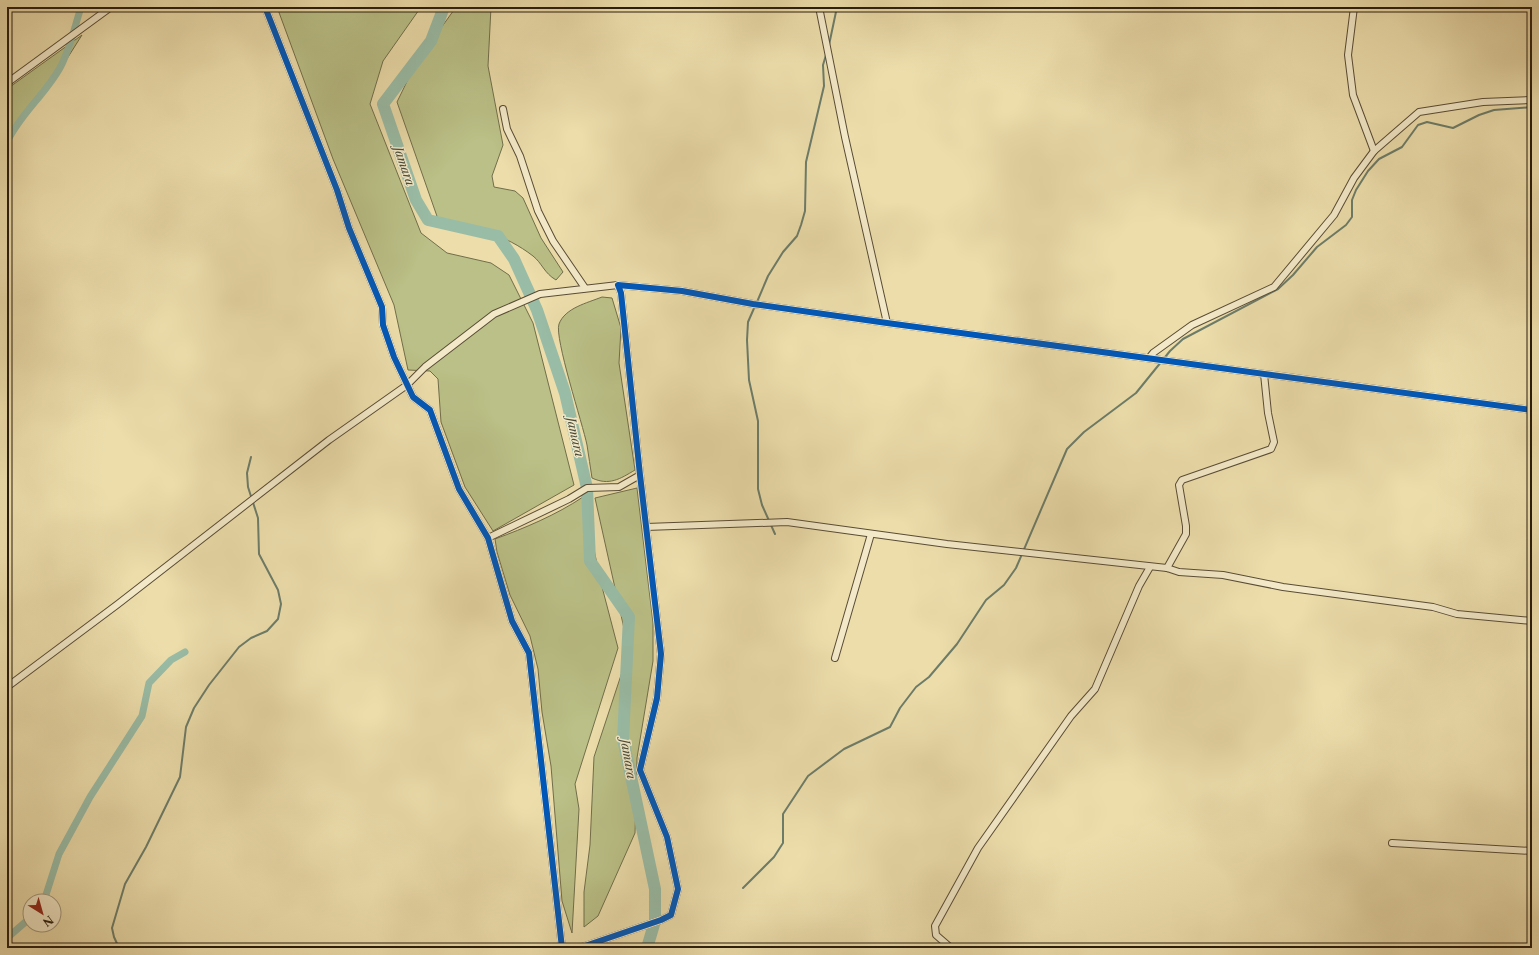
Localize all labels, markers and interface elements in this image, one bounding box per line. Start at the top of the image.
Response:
water label: Jamara [390,141,418,187]
water label: Jamara [563,412,587,458]
water label: Jamara [617,734,639,780]
north arrow [22,893,62,933]
text: N [40,913,56,930]

